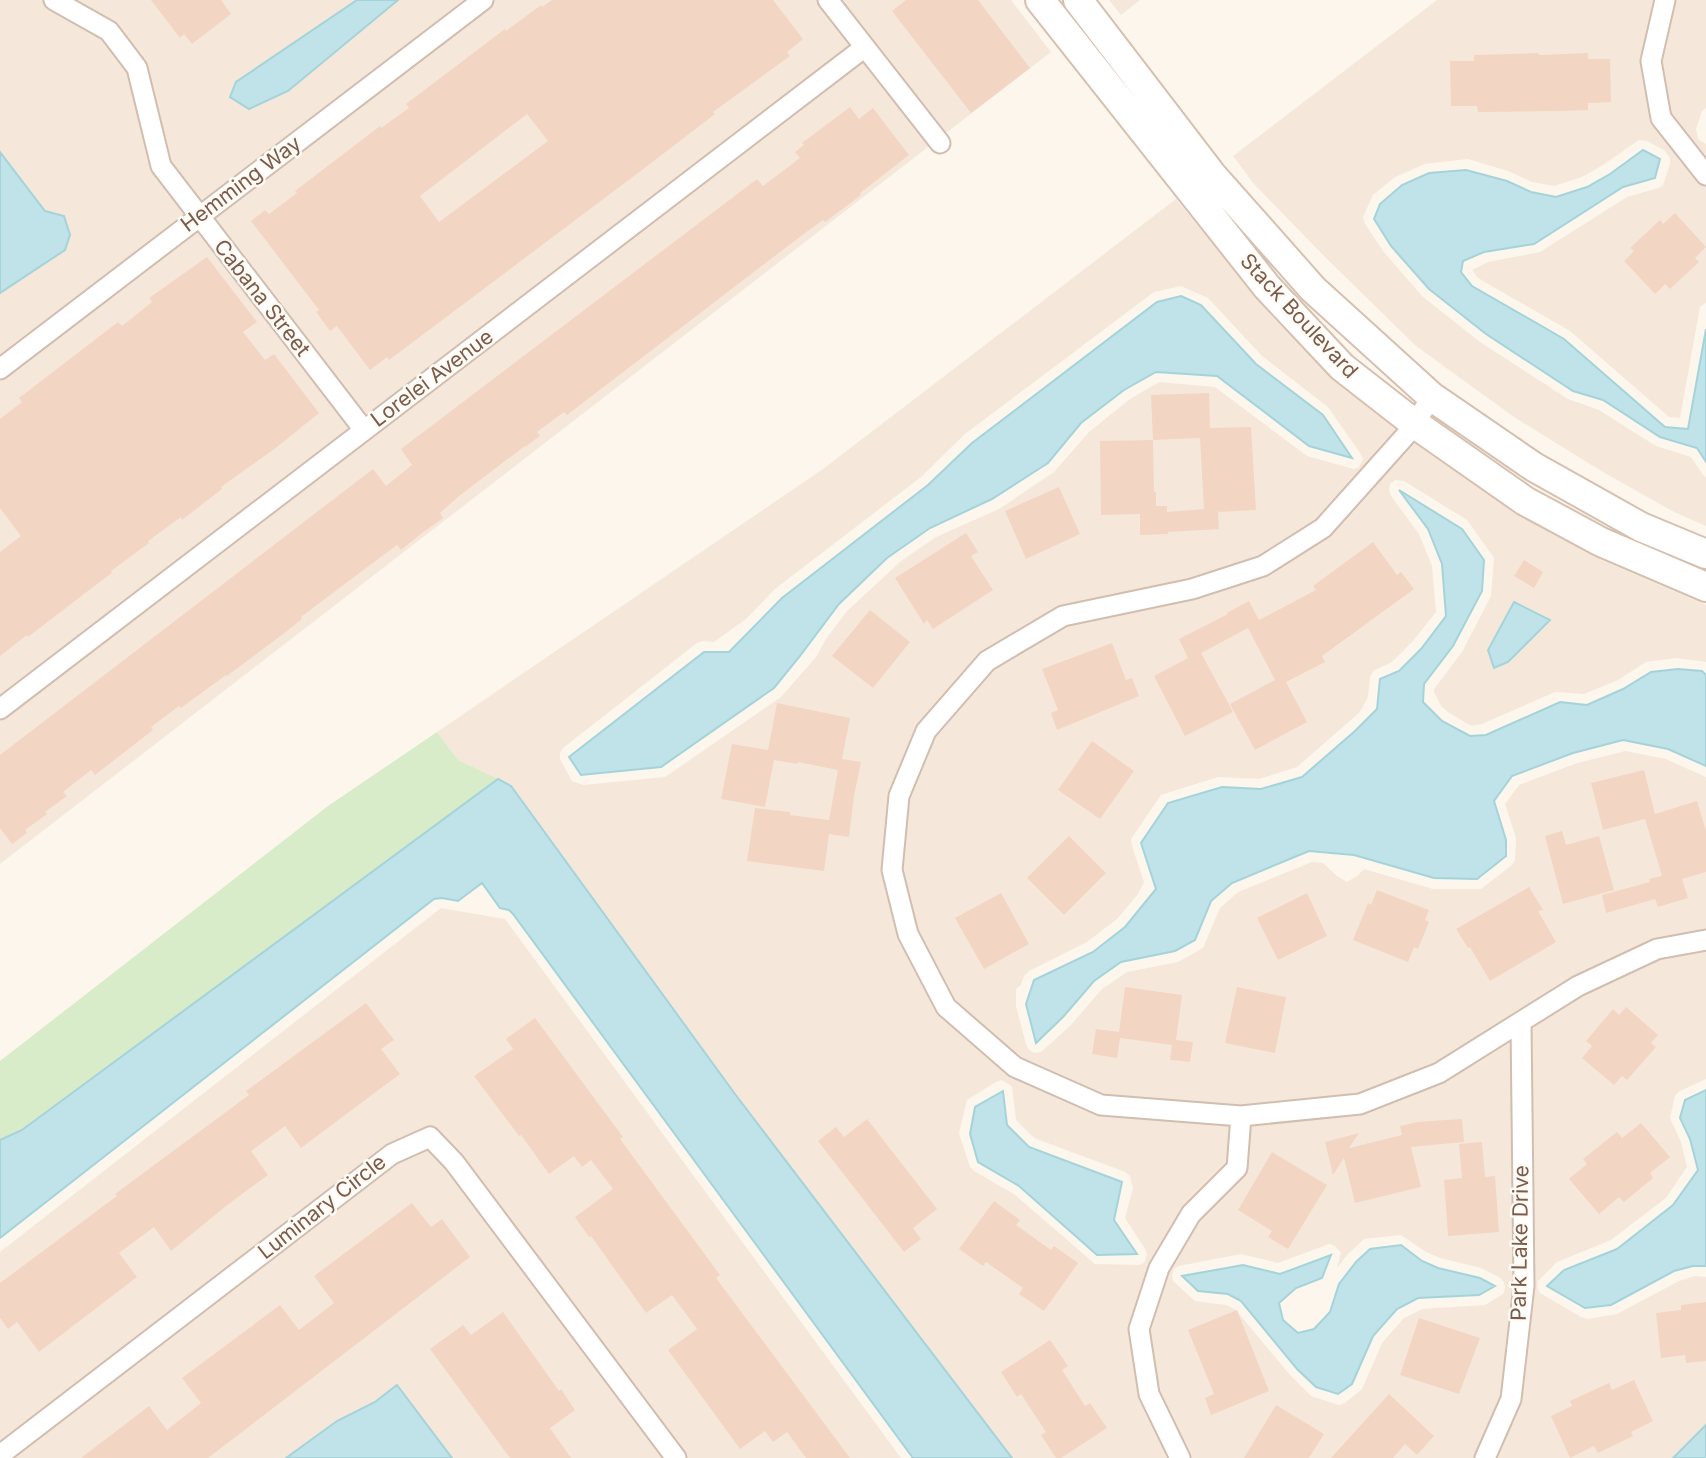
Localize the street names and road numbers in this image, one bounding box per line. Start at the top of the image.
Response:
street label: Hemming Way [176,130,306,237]
street label: Cabana Street [209,234,316,361]
street label: Stack Boulevard [1235,248,1363,383]
street label: Lorelei Avenue [366,324,498,432]
street label: Luminary Circle [253,1149,391,1264]
street label: Park Lake Drive [1506,1165,1533,1321]

